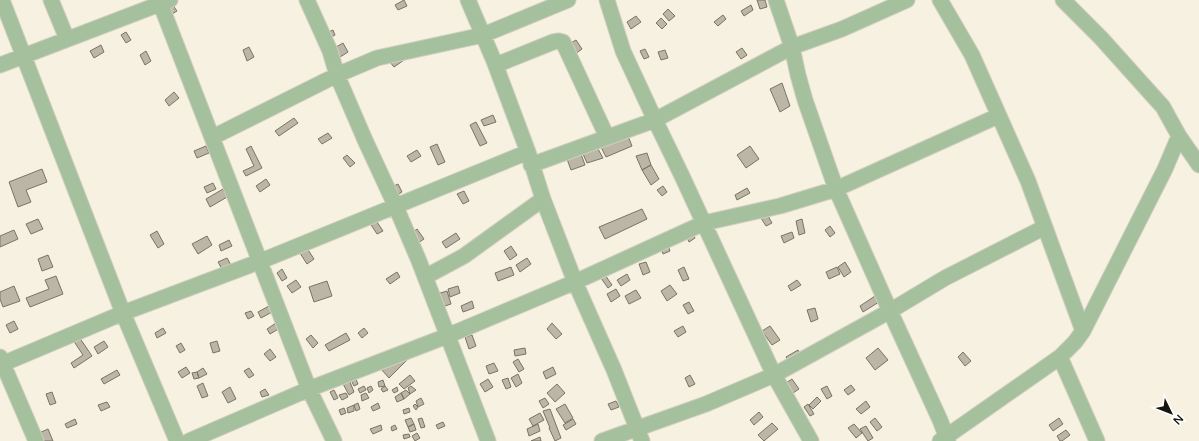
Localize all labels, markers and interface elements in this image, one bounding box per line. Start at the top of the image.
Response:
north arrow [1151,393,1191,433]
text: N [1170,412,1186,427]

